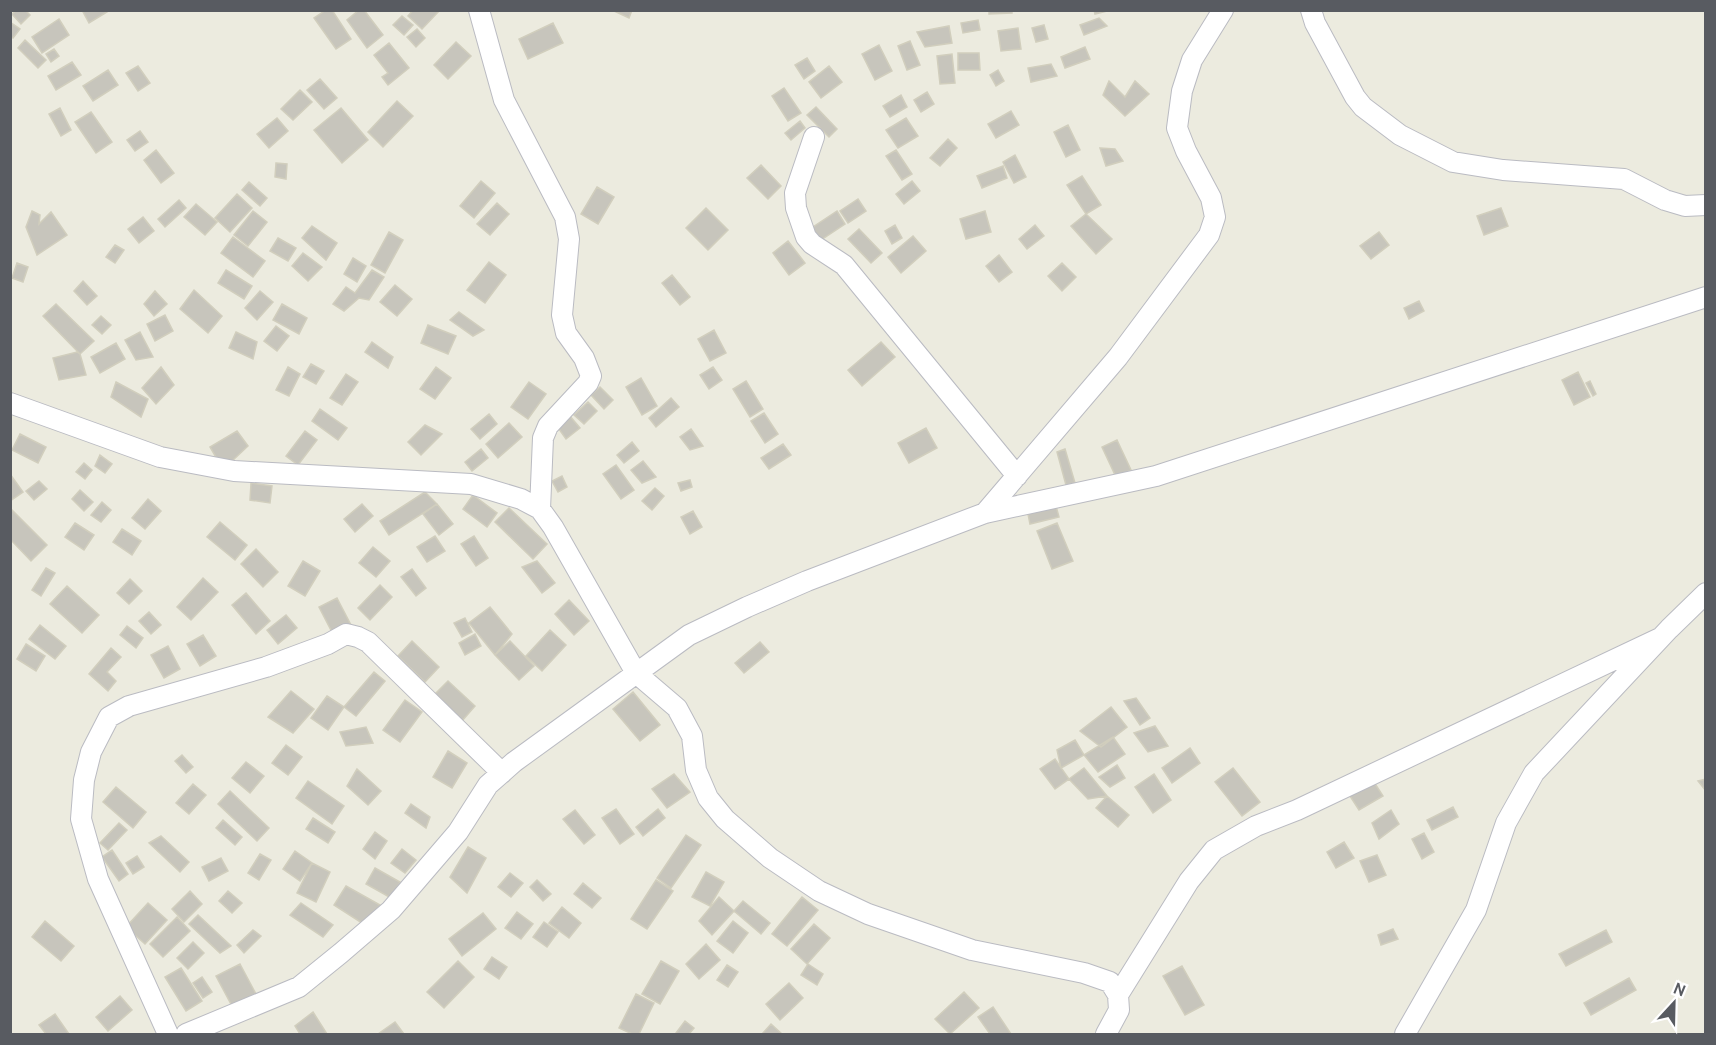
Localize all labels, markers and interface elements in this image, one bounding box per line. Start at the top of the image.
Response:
north arrow [1644,973,1704,1033]
text: N [1671,979,1688,1000]

